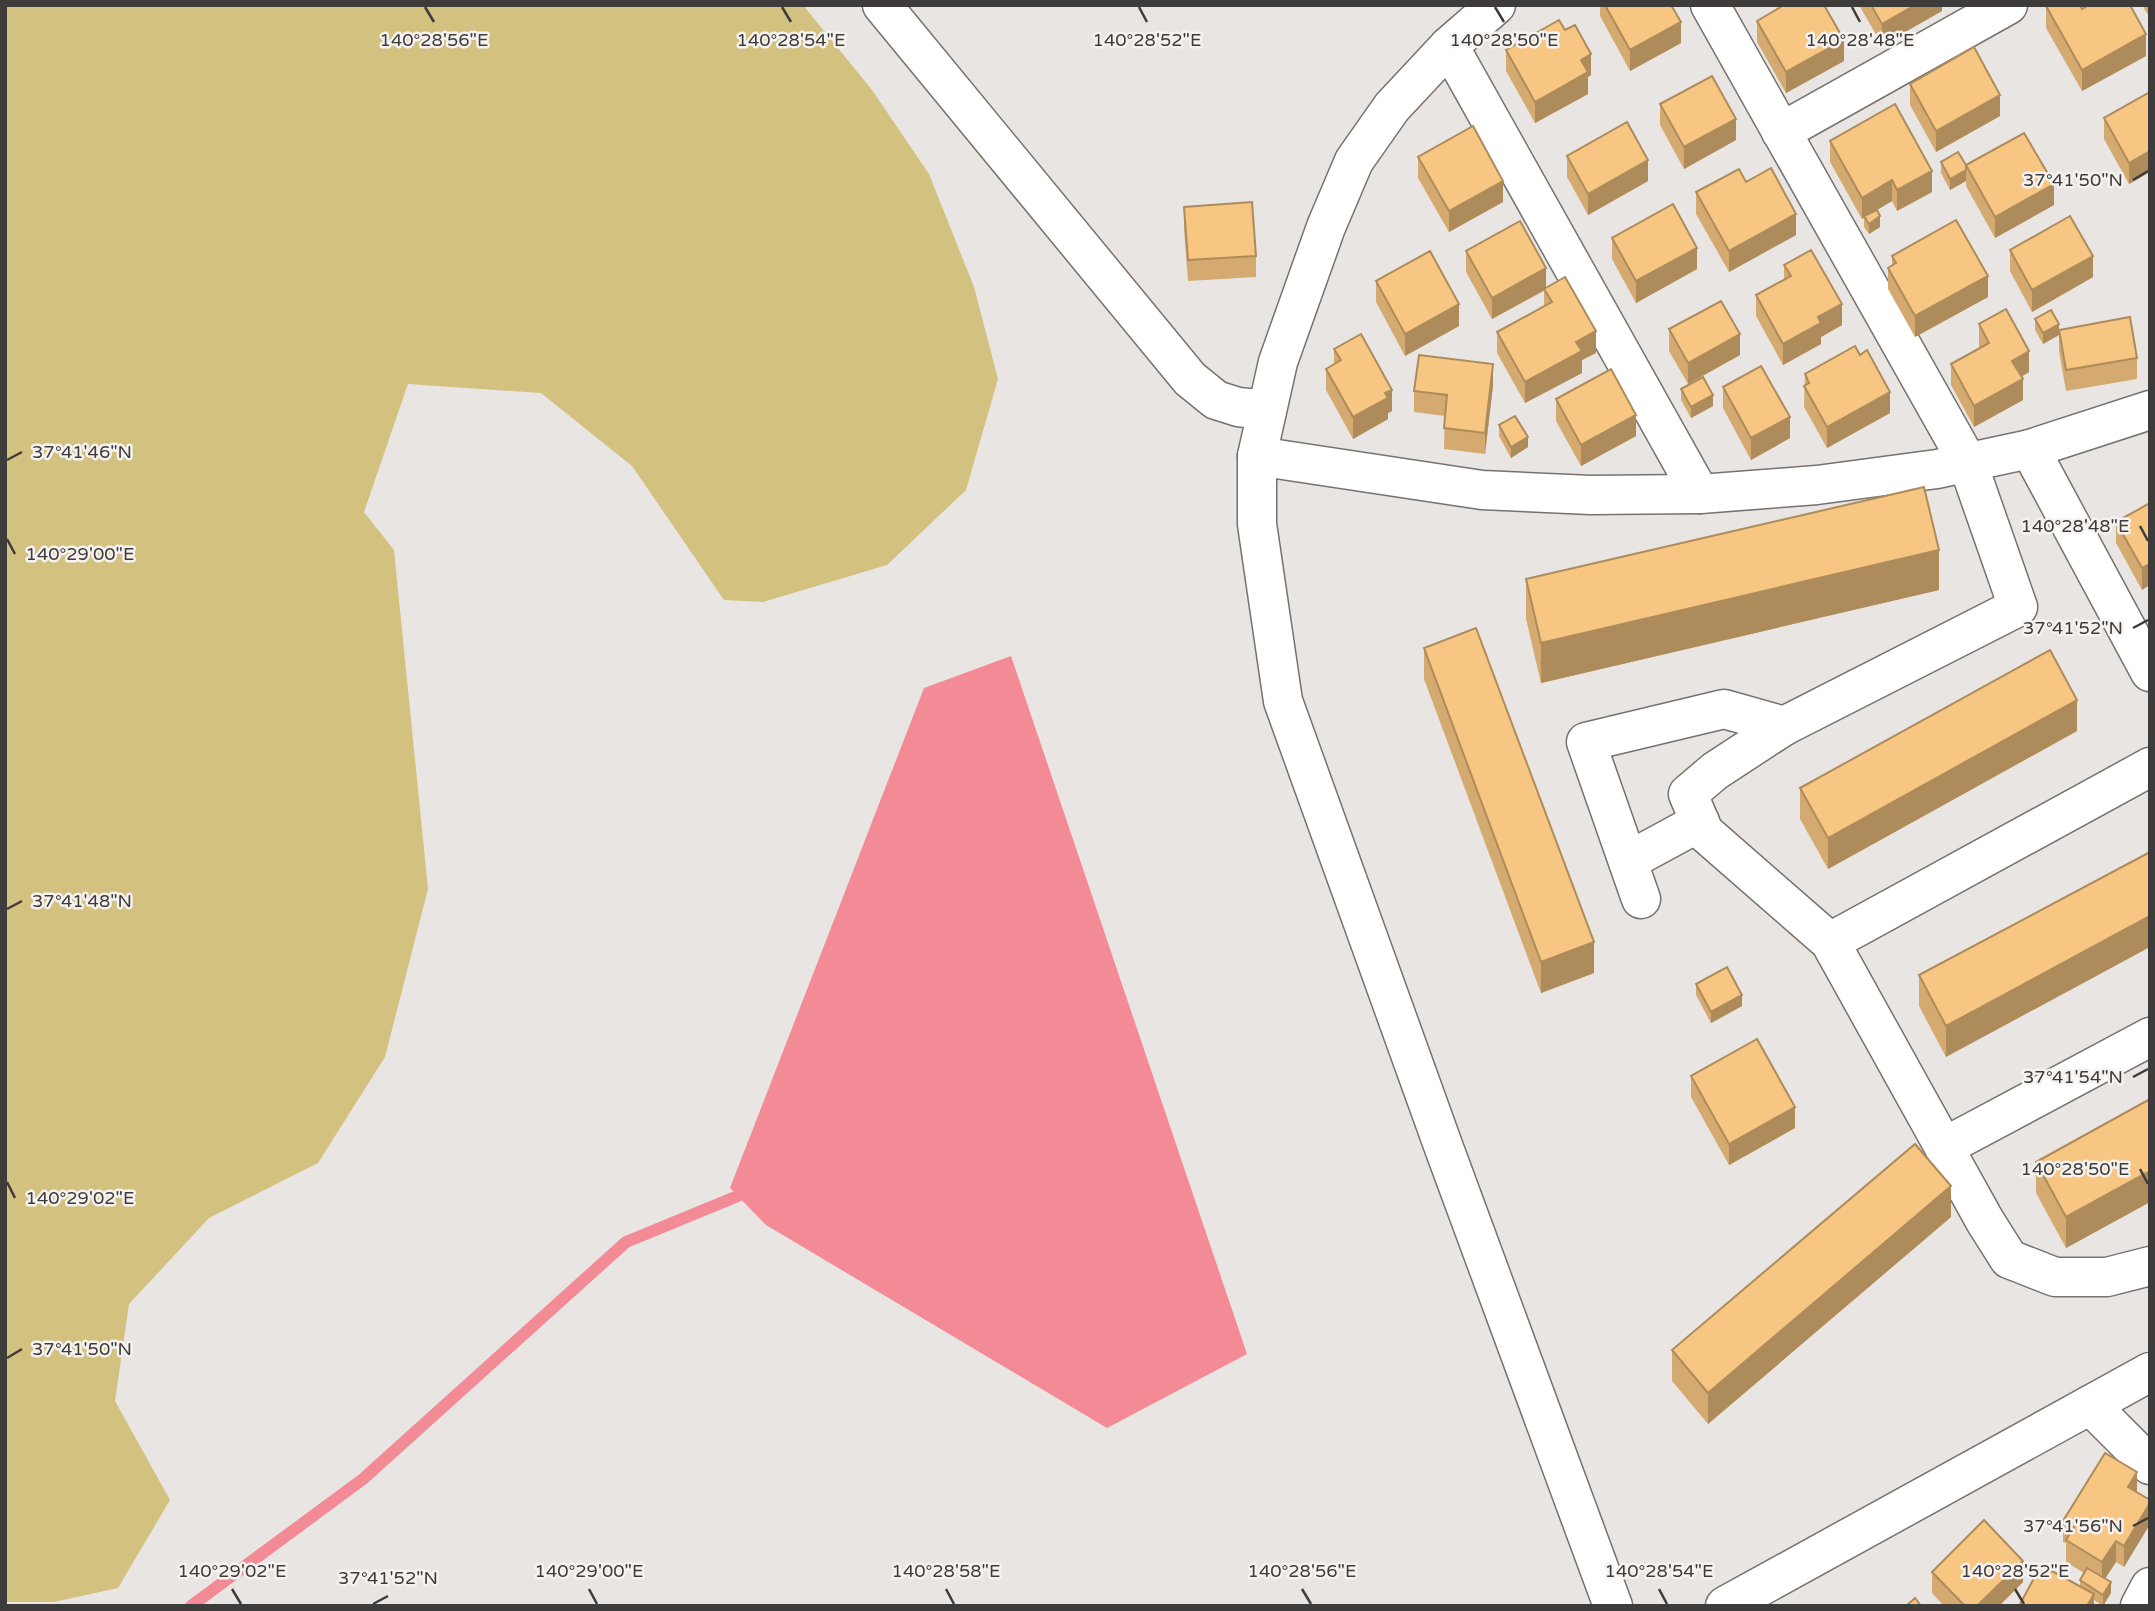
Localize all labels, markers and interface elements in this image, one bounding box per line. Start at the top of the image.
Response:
text: 140°28'56"E [380,29,488,51]
text: 140°28'54"E [737,29,845,51]
text: 140°28'52"E [1093,29,1201,51]
text: 140°28'50"E [1450,29,1558,51]
text: 140°28'48"E [1806,29,1914,51]
text: 37°41'50"N [2023,169,2123,191]
text: 37°41'46"N [32,441,132,463]
text: 140°28'48"E [2021,515,2129,537]
text: 140°29'00"E [26,543,134,565]
text: 37°41'52"N [2023,617,2123,639]
text: 37°41'48"N [32,890,132,912]
text: 37°41'54"N [2023,1066,2123,1088]
text: 140°28'50"E [2021,1158,2129,1180]
text: 140°29'02"E [26,1187,134,1209]
text: 37°41'50"N [32,1338,132,1360]
text: 37°41'56"N [2023,1515,2123,1537]
text: 140°29'02"E [178,1560,286,1582]
text: 140°29'00"E [535,1560,643,1582]
text: 140°28'58"E [892,1560,1000,1582]
text: 140°28'56"E [1248,1560,1356,1582]
text: 140°28'54"E [1605,1560,1713,1582]
text: 140°28'52"E [1961,1560,2069,1582]
text: 37°41'52"N [338,1567,438,1589]

